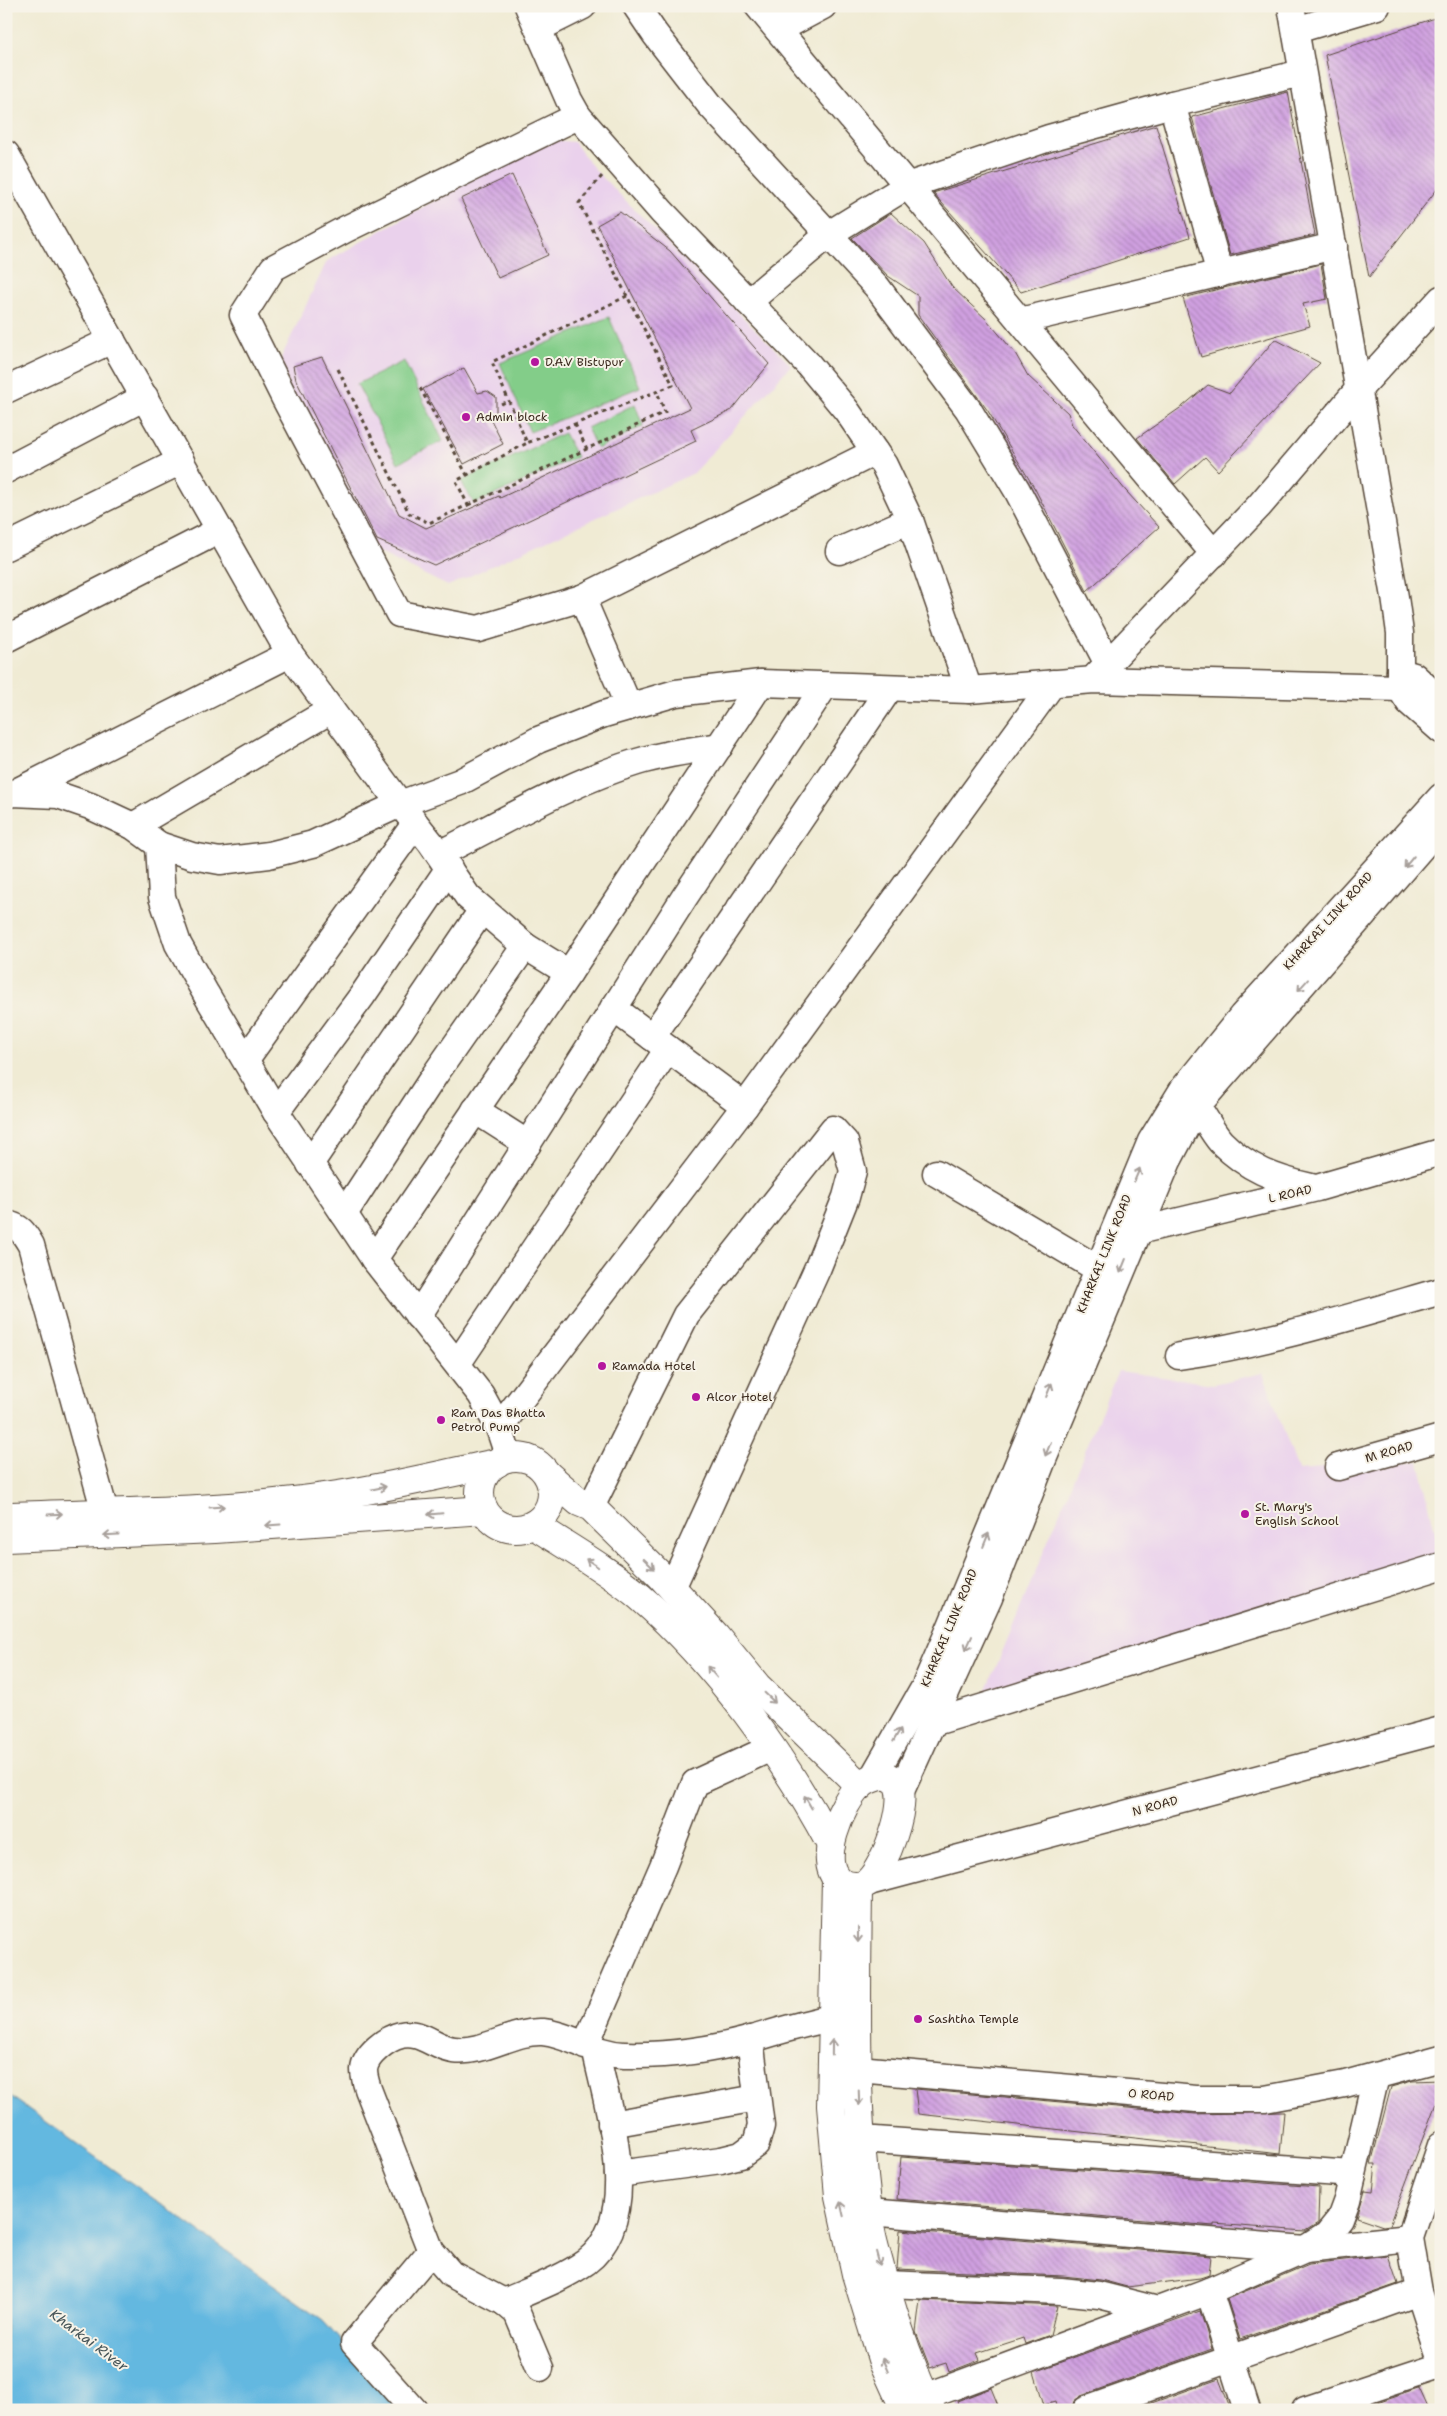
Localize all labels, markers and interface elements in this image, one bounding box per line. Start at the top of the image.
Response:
place label: D.A.V Bistupur [545,354,624,370]
marker: D.A.V Bistupur [529,356,541,368]
place label: Admin block [476,409,548,425]
marker: Admin block [460,411,472,423]
one-way arrow [1403,856,1415,869]
street label: KHARKAI LINK ROAD [1280,868,1376,973]
one-way arrow [1297,979,1309,992]
one-way arrow [1132,1168,1142,1183]
street label: L ROAD [1267,1181,1313,1207]
street label: KHARKAI LINK ROAD [1073,1192,1135,1316]
one-way arrow [1117,1258,1127,1273]
place label: Ramada Hotel [612,1358,696,1374]
marker: Ramada Hotel [596,1360,608,1372]
one-way arrow [1045,1383,1054,1398]
place label: Alcor Hotel [706,1389,772,1405]
marker: Alcor Hotel [690,1391,702,1403]
place label: Ram Das Bhatta Petrol Pump [451,1405,546,1435]
marker: Ram Das Bhatta Petrol Pump [435,1414,447,1426]
street label: M ROAD [1363,1438,1415,1466]
one-way arrow [1042,1441,1052,1456]
one-way arrow [370,1483,386,1492]
place label: St. Mary's English School [1255,1499,1339,1529]
one-way arrow [209,1502,225,1511]
marker: St. Mary's English School [1239,1508,1251,1520]
one-way arrow [47,1510,63,1519]
one-way arrow [428,1510,444,1519]
one-way arrow [266,1521,282,1530]
one-way arrow [103,1530,119,1539]
one-way arrow [982,1533,992,1548]
one-way arrow [585,1558,599,1568]
one-way arrow [643,1558,655,1570]
street label: KHARKAI LINK ROAD [917,1566,981,1690]
one-way arrow [963,1635,973,1650]
one-way arrow [706,1665,717,1678]
one-way arrow [763,1692,776,1704]
one-way arrow [893,1728,902,1743]
street label: N ROAD [1130,1792,1180,1820]
one-way arrow [802,1796,812,1810]
one-way arrow [853,1926,863,1943]
place label: Sashtha Temple [928,2011,1019,2027]
marker: Sashtha Temple [912,2013,924,2025]
one-way arrow [827,2039,836,2055]
street label: O ROAD [1127,2085,1175,2105]
one-way arrow [855,2089,864,2105]
one-way arrow [836,2201,846,2217]
one-way arrow [874,2250,883,2266]
water label: Kharkai River [46,2305,132,2375]
one-way arrow [880,2358,890,2373]

